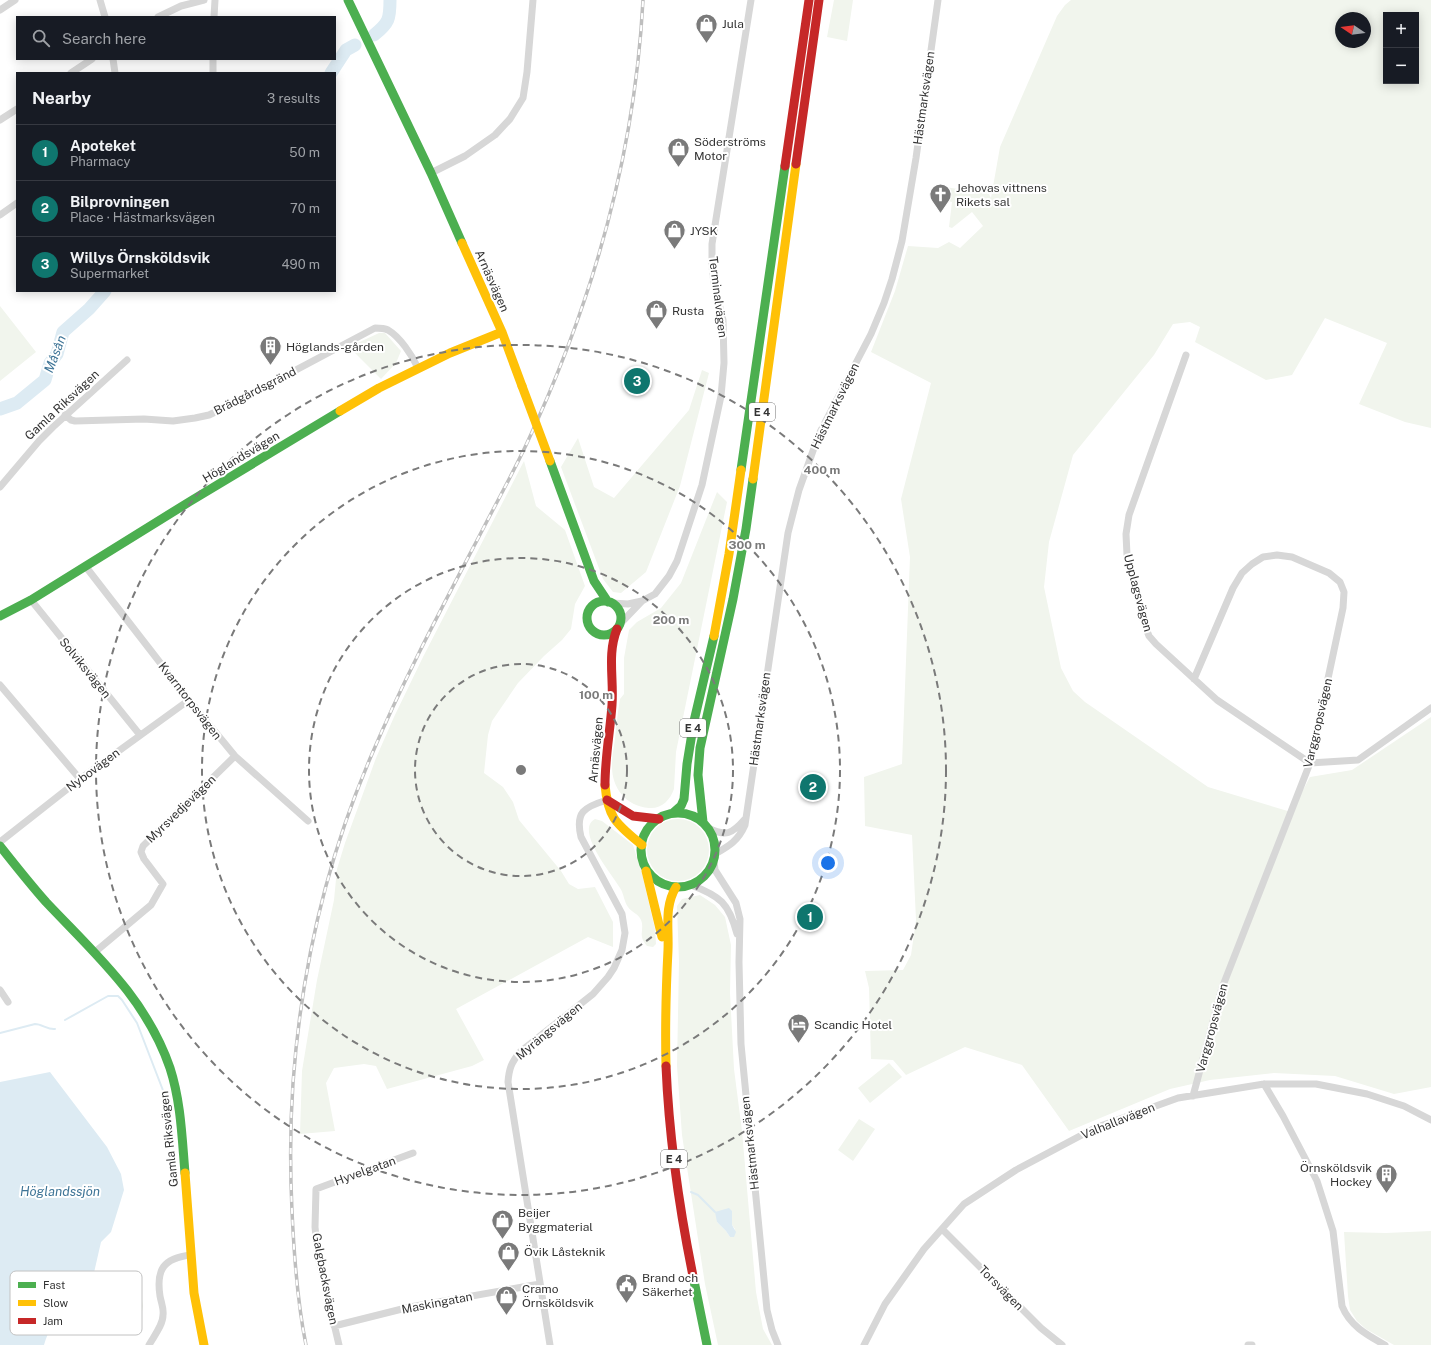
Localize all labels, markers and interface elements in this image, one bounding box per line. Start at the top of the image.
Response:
shop icon: Jula [693,11,719,44]
north arrow [1335,12,1371,48]
map controls [1383,12,1419,84]
button: + [1383,12,1419,48]
search box [16,16,336,60]
place label: Jula [722,17,744,31]
icon: search [30,27,52,49]
text: Search here [62,30,146,47]
button: − [1383,48,1419,84]
street label: Hästmarksvägen [911,50,937,146]
text: Nearby [32,88,91,108]
text: 3 results [267,91,320,106]
place label: Söderströms Motor [694,135,766,163]
shop icon: Söderströms Motor [665,136,691,169]
text: Apoteket [70,137,136,154]
text: 1 [42,145,48,160]
text: 50 m [289,145,320,160]
text: Pharmacy [70,154,130,169]
place label: Jehovas vittnens Rikets sal [956,181,1047,209]
church icon: Jehovas vittnens Rikets sal [927,182,953,215]
text: Bilprovningen [70,193,169,210]
text: 2 [41,201,49,216]
text: 70 m [290,201,320,216]
text: Place · Hästmarksvägen [70,210,215,225]
shop icon: JYSK [662,218,688,251]
place label: JYSK [690,224,718,238]
street label: Arnäsvägen [472,248,512,314]
text: Willys Örnsköldsvik [70,249,210,266]
street label: Terminalvägen [706,256,730,338]
text: 3 [41,257,49,272]
text: 490 m [281,257,320,272]
text: Supermarket [70,266,149,281]
shop icon: Rusta [644,298,670,331]
place label: Rusta [672,304,704,318]
water label: Måsån [41,333,69,375]
building icon: Höglands-gården [257,334,283,367]
place label: Höglands-gården [286,340,384,354]
street label: Hästmarksvägen [808,361,862,451]
street label: Brädgårdsgränd [211,364,299,418]
pin: 3 [624,366,650,396]
street label: Gamla Riksvägen [22,367,102,443]
road number: E 4 [749,403,775,421]
street label: Höglandsvägen [200,429,282,485]
text: 400 m [804,463,841,477]
text: 300 m [729,538,766,552]
street label: Upplagsvägen [1121,553,1155,633]
text: 200 m [653,613,689,627]
street label: Solviksvägen [56,635,114,701]
street label: Kvarntorpsvägen [155,660,225,743]
street label: Hästmarksvägen [747,671,773,767]
street label: Varggropsvägen [1301,677,1335,769]
text: 100 m [579,688,613,702]
street label: Arnäsvägen [586,716,606,784]
road number: E 4 [680,719,706,737]
street label: Nybovägen [64,745,122,795]
centre of rings [514,763,528,777]
street label: Myrsvedjevägen [143,772,219,846]
pin: 2 [800,772,826,802]
your location [818,853,838,873]
pin: 1 [797,902,823,932]
street label: Varggropsvägen [1193,982,1231,1074]
street label: Myrängsvägen [513,999,585,1063]
hotel icon: Scandic Hotel [785,1012,811,1045]
place label: Scandic Hotel [814,1018,893,1032]
street label: Gamla Riksvägen [157,1090,181,1188]
street label: Hästmarksvägen [738,1095,762,1191]
street label: Valhallavägen [1079,1100,1157,1142]
road number: E 4 [661,1150,687,1168]
street label: Hyvelgatan [332,1153,398,1189]
place label: Örnsköldsvik Hockey [1300,1161,1373,1189]
building icon: Örnsköldsvik Hockey [1374,1162,1400,1195]
water label: Höglandssjön [20,1184,100,1199]
place label: Beijer Byggmaterial [518,1206,593,1234]
shop icon: Beijer Byggmaterial [489,1207,515,1240]
street label: Galgbacksvägen [309,1232,341,1326]
shop icon: Övik Låsteknik [496,1239,522,1272]
place label: Övik Låsteknik [524,1245,606,1259]
street label: Torsvägen [976,1263,1026,1313]
legend [10,1271,142,1335]
place label: Brand och Säkerhet [642,1271,698,1299]
public building icon: Brand och Säkerhet [614,1272,640,1305]
text: Fast [43,1279,65,1291]
place label: Cramo Örnsköldsvik [522,1282,594,1310]
shop icon: Cramo Örnsköldsvik [493,1283,519,1316]
street label: Maskingatan [400,1289,474,1317]
text: Slow [43,1297,69,1309]
text: Jam [43,1315,63,1327]

